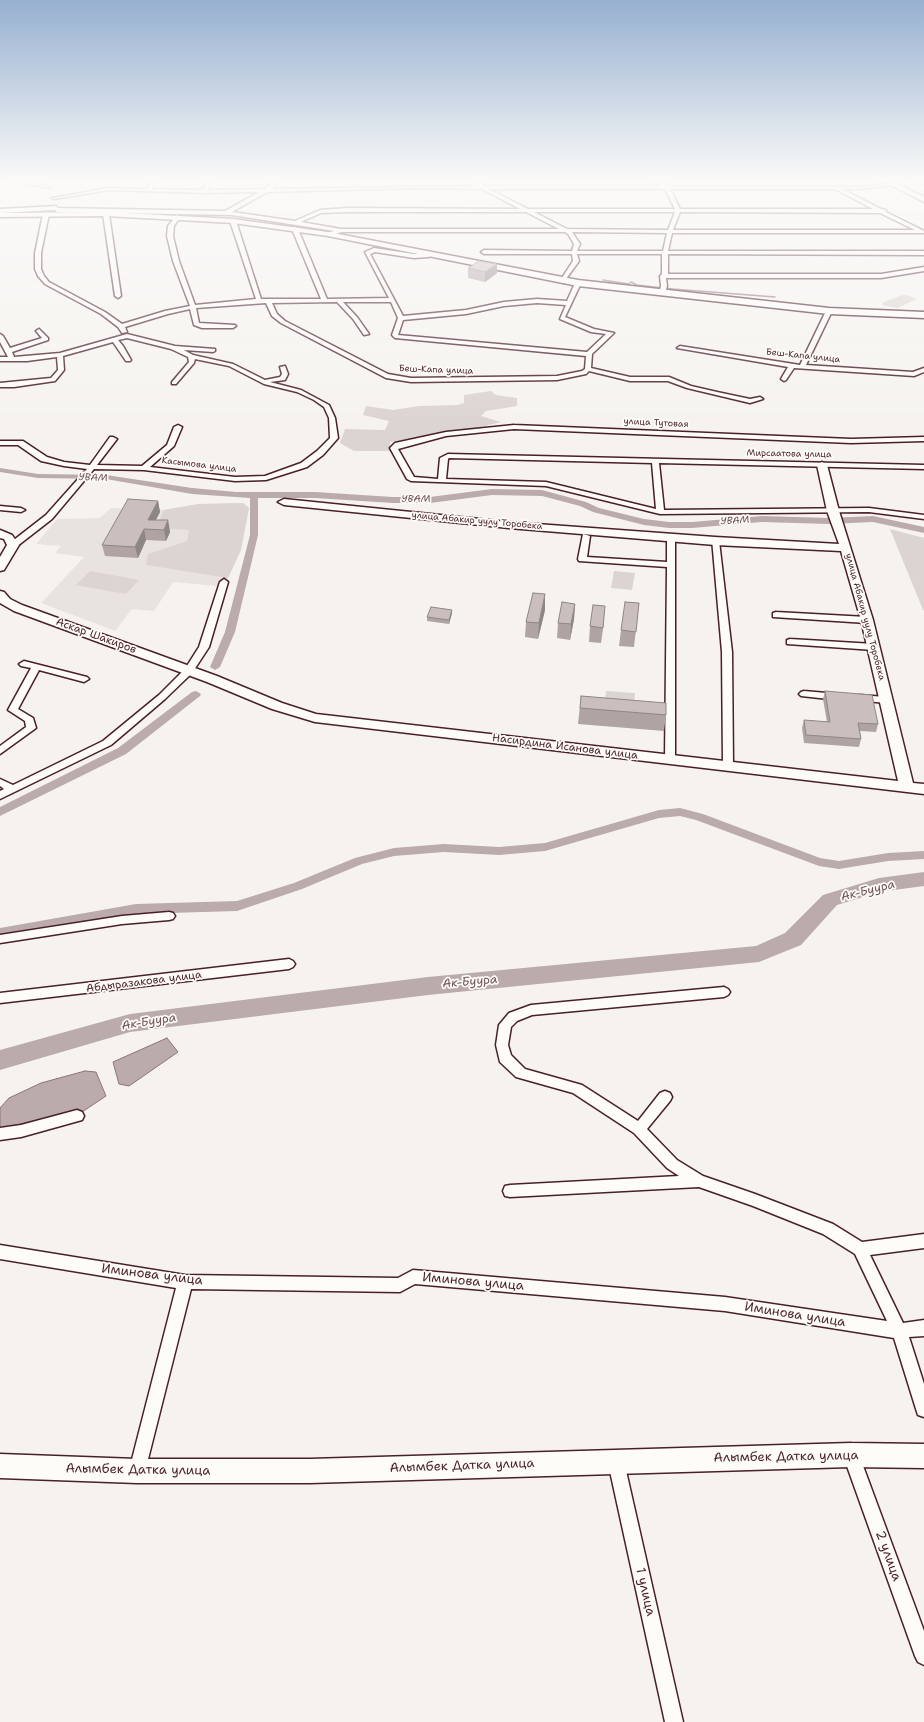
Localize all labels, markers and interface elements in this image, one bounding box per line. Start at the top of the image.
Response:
street label: Беш-Капа улица [765,347,841,365]
street label: Беш-Капа улица [399,363,473,377]
street label: улица Тутовая [623,416,689,430]
street label: Мирсаатова улица [746,448,832,460]
street label: Касымова улица [161,455,237,475]
water label: УВАМ [78,471,108,485]
water label: УВАМ [401,493,431,505]
street label: улица Абакир уулу Торобека [411,510,543,532]
water label: УВАМ [720,514,750,528]
street label: улица Абакир уулу Торобека [843,552,887,682]
street label: Аскар Шакиров [54,615,138,657]
street label: Насирдина Исанова улица [491,732,639,762]
water label: Ак-Буура [840,877,896,905]
street label: Абдыразакова улица [85,968,203,996]
water label: Ак-Буура [442,972,498,992]
water label: Ак-Буура [121,1011,177,1033]
street label: Иминова улица [100,1261,204,1289]
street label: Иминова улица [422,1270,524,1294]
street label: Иминова улица [743,1299,847,1331]
street label: Алымбек Датка улица [713,1448,859,1466]
street label: Алымбек Датка улица [389,1456,535,1476]
street label: Алымбек Датка улица [65,1461,211,1479]
street label: 2 улица [872,1529,904,1583]
street label: 1 улица [632,1566,658,1618]

